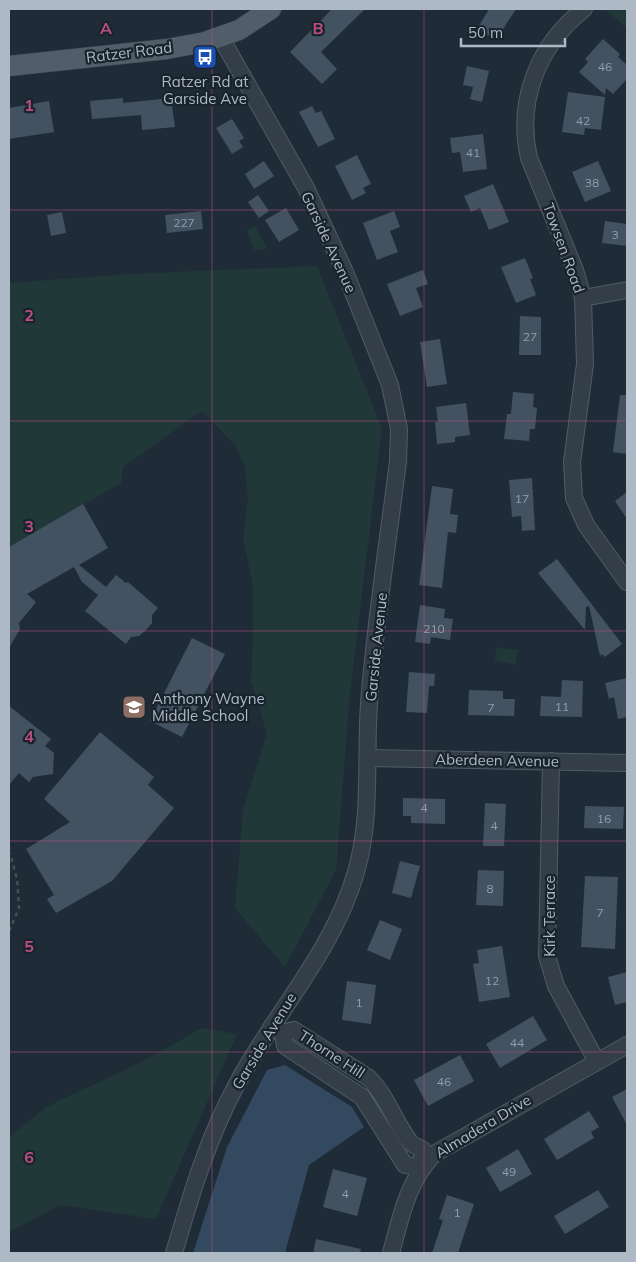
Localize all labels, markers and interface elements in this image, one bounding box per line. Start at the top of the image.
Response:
scale bar [461,15,565,47]
text: A [100,18,112,38]
text: B [312,18,324,38]
text: 50 m [468,23,503,42]
street label: Ratzer Road [85,37,173,67]
bus stop icon: Ratzer Rd at Garside Ave [192,44,218,70]
house number: 46 [598,59,612,74]
place label: Ratzer Rd at Garside Ave [161,72,249,108]
text: 1 [24,95,34,115]
house number: 42 [576,113,590,128]
house number: 41 [466,145,480,160]
house number: 38 [585,175,599,190]
street label: Garside Avenue [297,188,361,296]
street label: Towsen Road [539,200,589,296]
house number: 227 [173,215,195,230]
house number: 3 [611,227,619,242]
text: 2 [24,305,34,325]
house number: 27 [523,329,537,344]
house number: 17 [515,491,529,506]
text: 3 [24,516,34,536]
street label: Garside Avenue [361,591,391,703]
house number: 210 [423,621,445,636]
place label: Anthony Wayne Middle School [152,689,265,725]
school or university icon: Anthony Wayne Middle School [121,694,147,720]
house number: 11 [555,699,569,714]
house number: 7 [487,700,495,715]
text: 4 [24,726,34,746]
street label: Aberdeen Avenue [435,749,559,771]
house number: 4 [420,800,428,815]
house number: 16 [597,811,611,826]
house number: 4 [490,818,498,833]
street label: Kirk Terrace [540,875,559,957]
house number: 8 [486,881,494,896]
house number: 7 [596,905,604,920]
text: 5 [24,936,34,956]
house number: 12 [485,973,499,988]
street label: Garside Avenue [228,989,300,1093]
house number: 1 [355,995,363,1010]
street label: Thorne Hill [295,1026,369,1082]
house number: 44 [510,1035,524,1050]
house number: 46 [437,1074,451,1089]
street label: Almadera Drive [432,1090,534,1162]
text: 6 [24,1147,34,1167]
house number: 49 [502,1164,516,1179]
house number: 4 [341,1186,349,1201]
house number: 1 [453,1205,461,1220]

